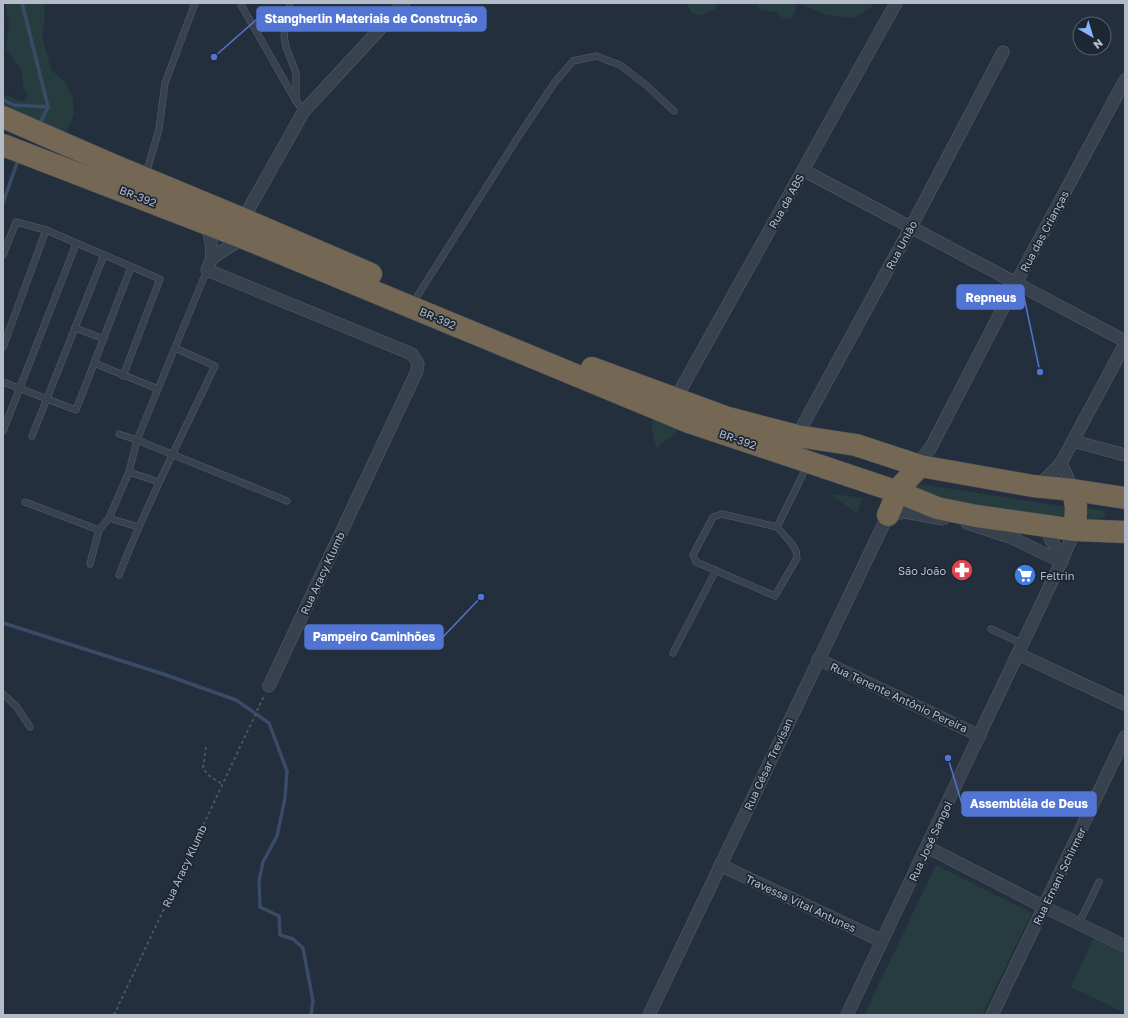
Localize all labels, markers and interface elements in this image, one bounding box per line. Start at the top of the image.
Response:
callout: Stangherlin Materiais de Construção [257,7,486,31]
text: Stangherlin Materiais de Construção [264,11,478,26]
north arrow [1072,16,1112,56]
text: N [1091,37,1106,52]
street label: Rua da ABS [766,171,806,231]
street label: BR-392 [118,183,158,209]
street label: Rua das Crianças [1017,188,1071,274]
street label: Rua União [883,218,919,272]
callout: Repneus [957,285,1024,309]
text: Repneus [966,290,1017,305]
street label: BR-392 [418,304,458,332]
street label: BR-392 [718,427,758,451]
street label: Rua Aracy Klumb [297,529,347,616]
pharmacy icon: São João [949,557,975,583]
supermarket icon: Feltrin [1012,562,1038,588]
place label: São João [898,564,946,577]
place label: Feltrin [1040,569,1075,582]
callout: Pampeiro Caminhões [305,625,443,649]
text: Pampeiro Caminhões [313,629,436,644]
street label: Rua Tenente Antônio Pereira [828,659,970,735]
street label: Rua César Trevisan [741,716,795,812]
callout: Assembléia de Deus [962,792,1096,816]
text: Assembléia de Deus [970,796,1088,811]
street label: Rua José Sangoi [906,799,954,883]
street label: Rua Aracy Klumb [159,822,209,909]
street label: Rua Ernani Schirmer [1030,825,1089,927]
street label: Travessa Vital Antunes [744,872,858,934]

